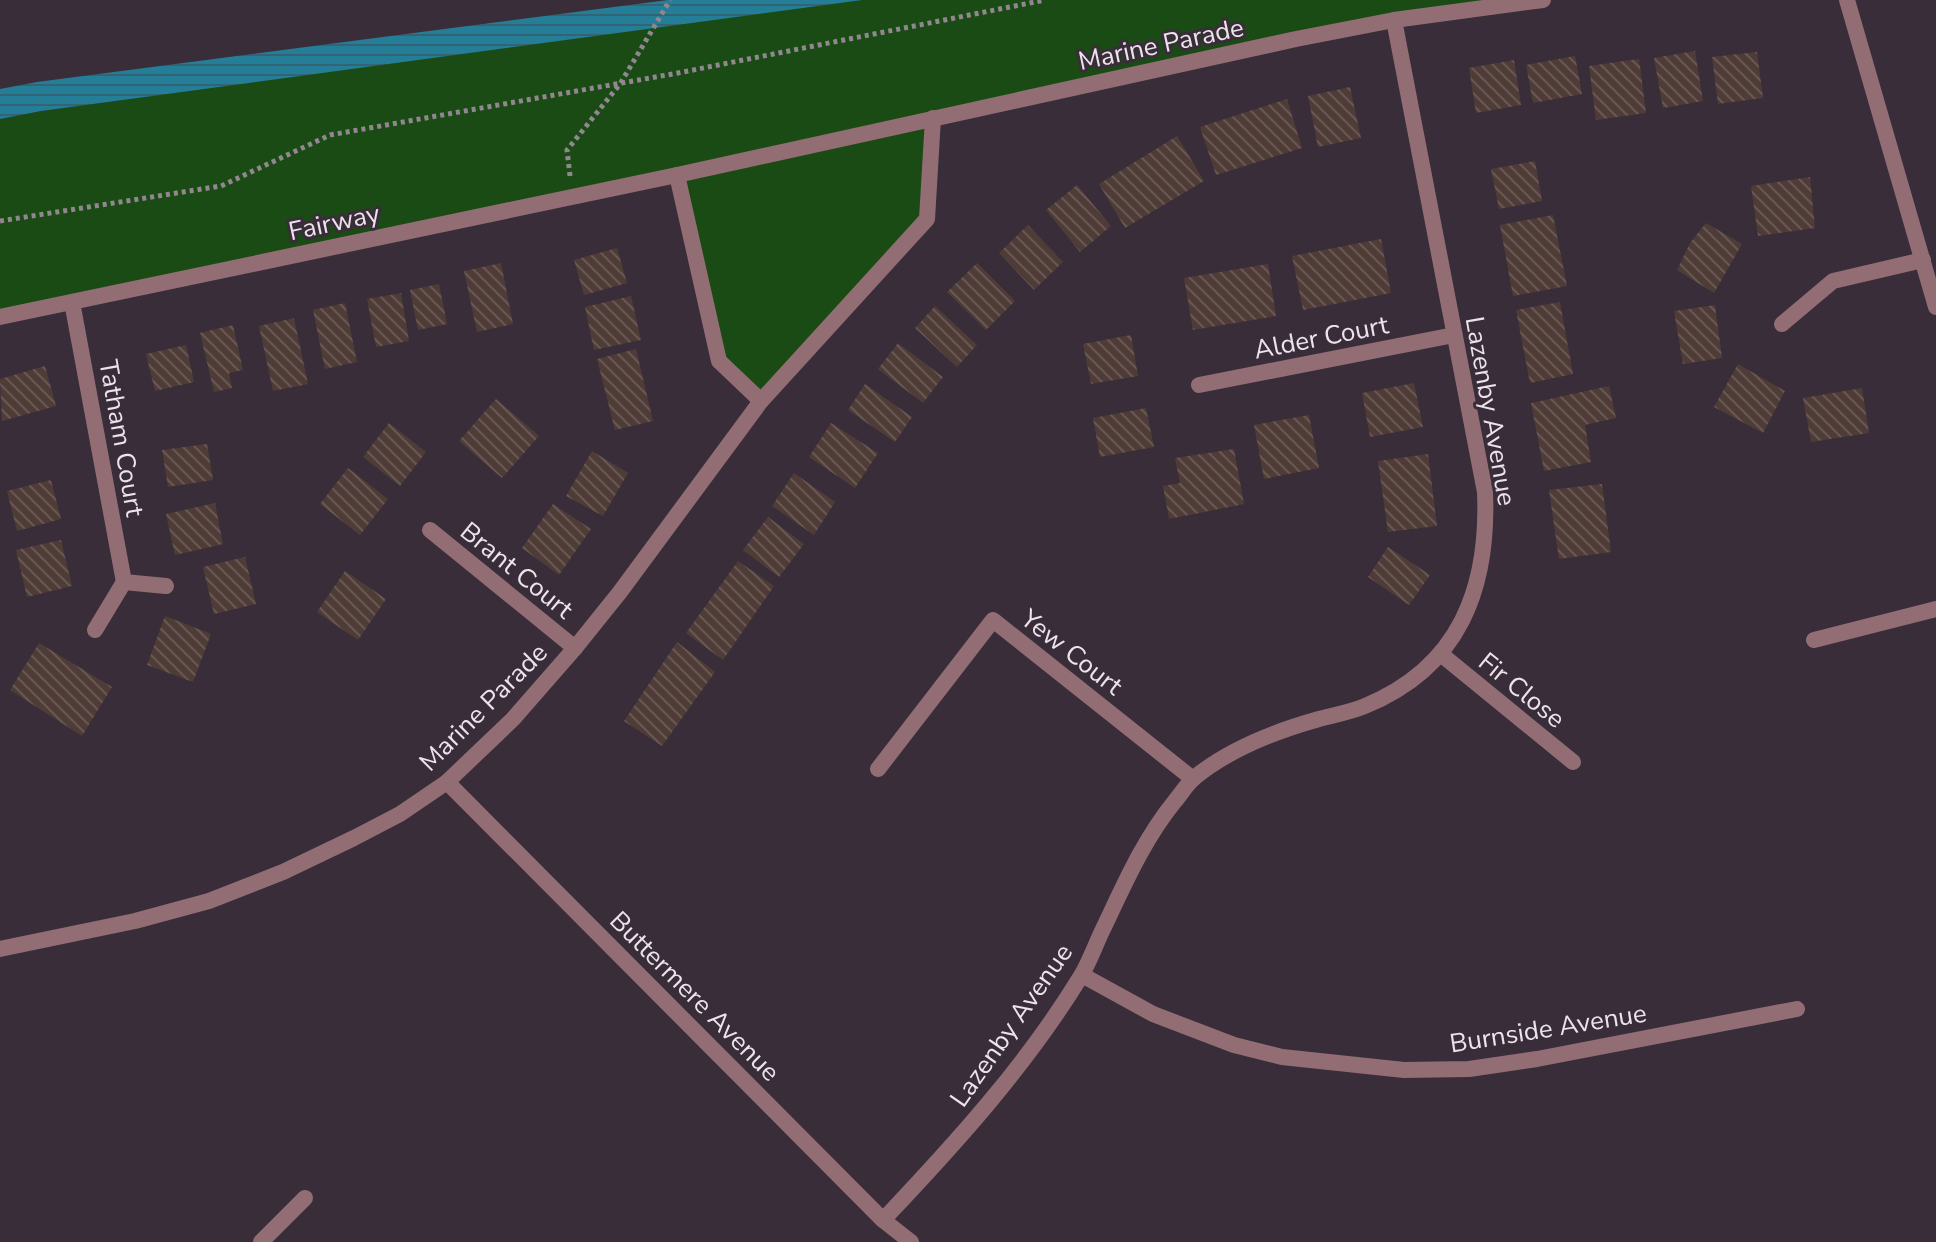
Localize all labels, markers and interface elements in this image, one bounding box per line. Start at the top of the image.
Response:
street label: Marine Parade [1075,10,1247,79]
street label: Fairway [285,196,383,249]
street label: Alder Court [1251,307,1392,368]
street label: Lazenby Avenue [1457,314,1524,509]
street label: Tatham Court [90,357,153,520]
street label: Brant Court [453,514,581,627]
street label: Yew Court [1013,601,1131,704]
street label: Marine Parade [412,636,555,779]
street label: Fir Close [1471,645,1572,736]
street label: Buttermere Avenue [602,904,787,1089]
street label: Lazenby Avenue [942,937,1081,1114]
street label: Burnside Avenue [1447,996,1649,1061]

